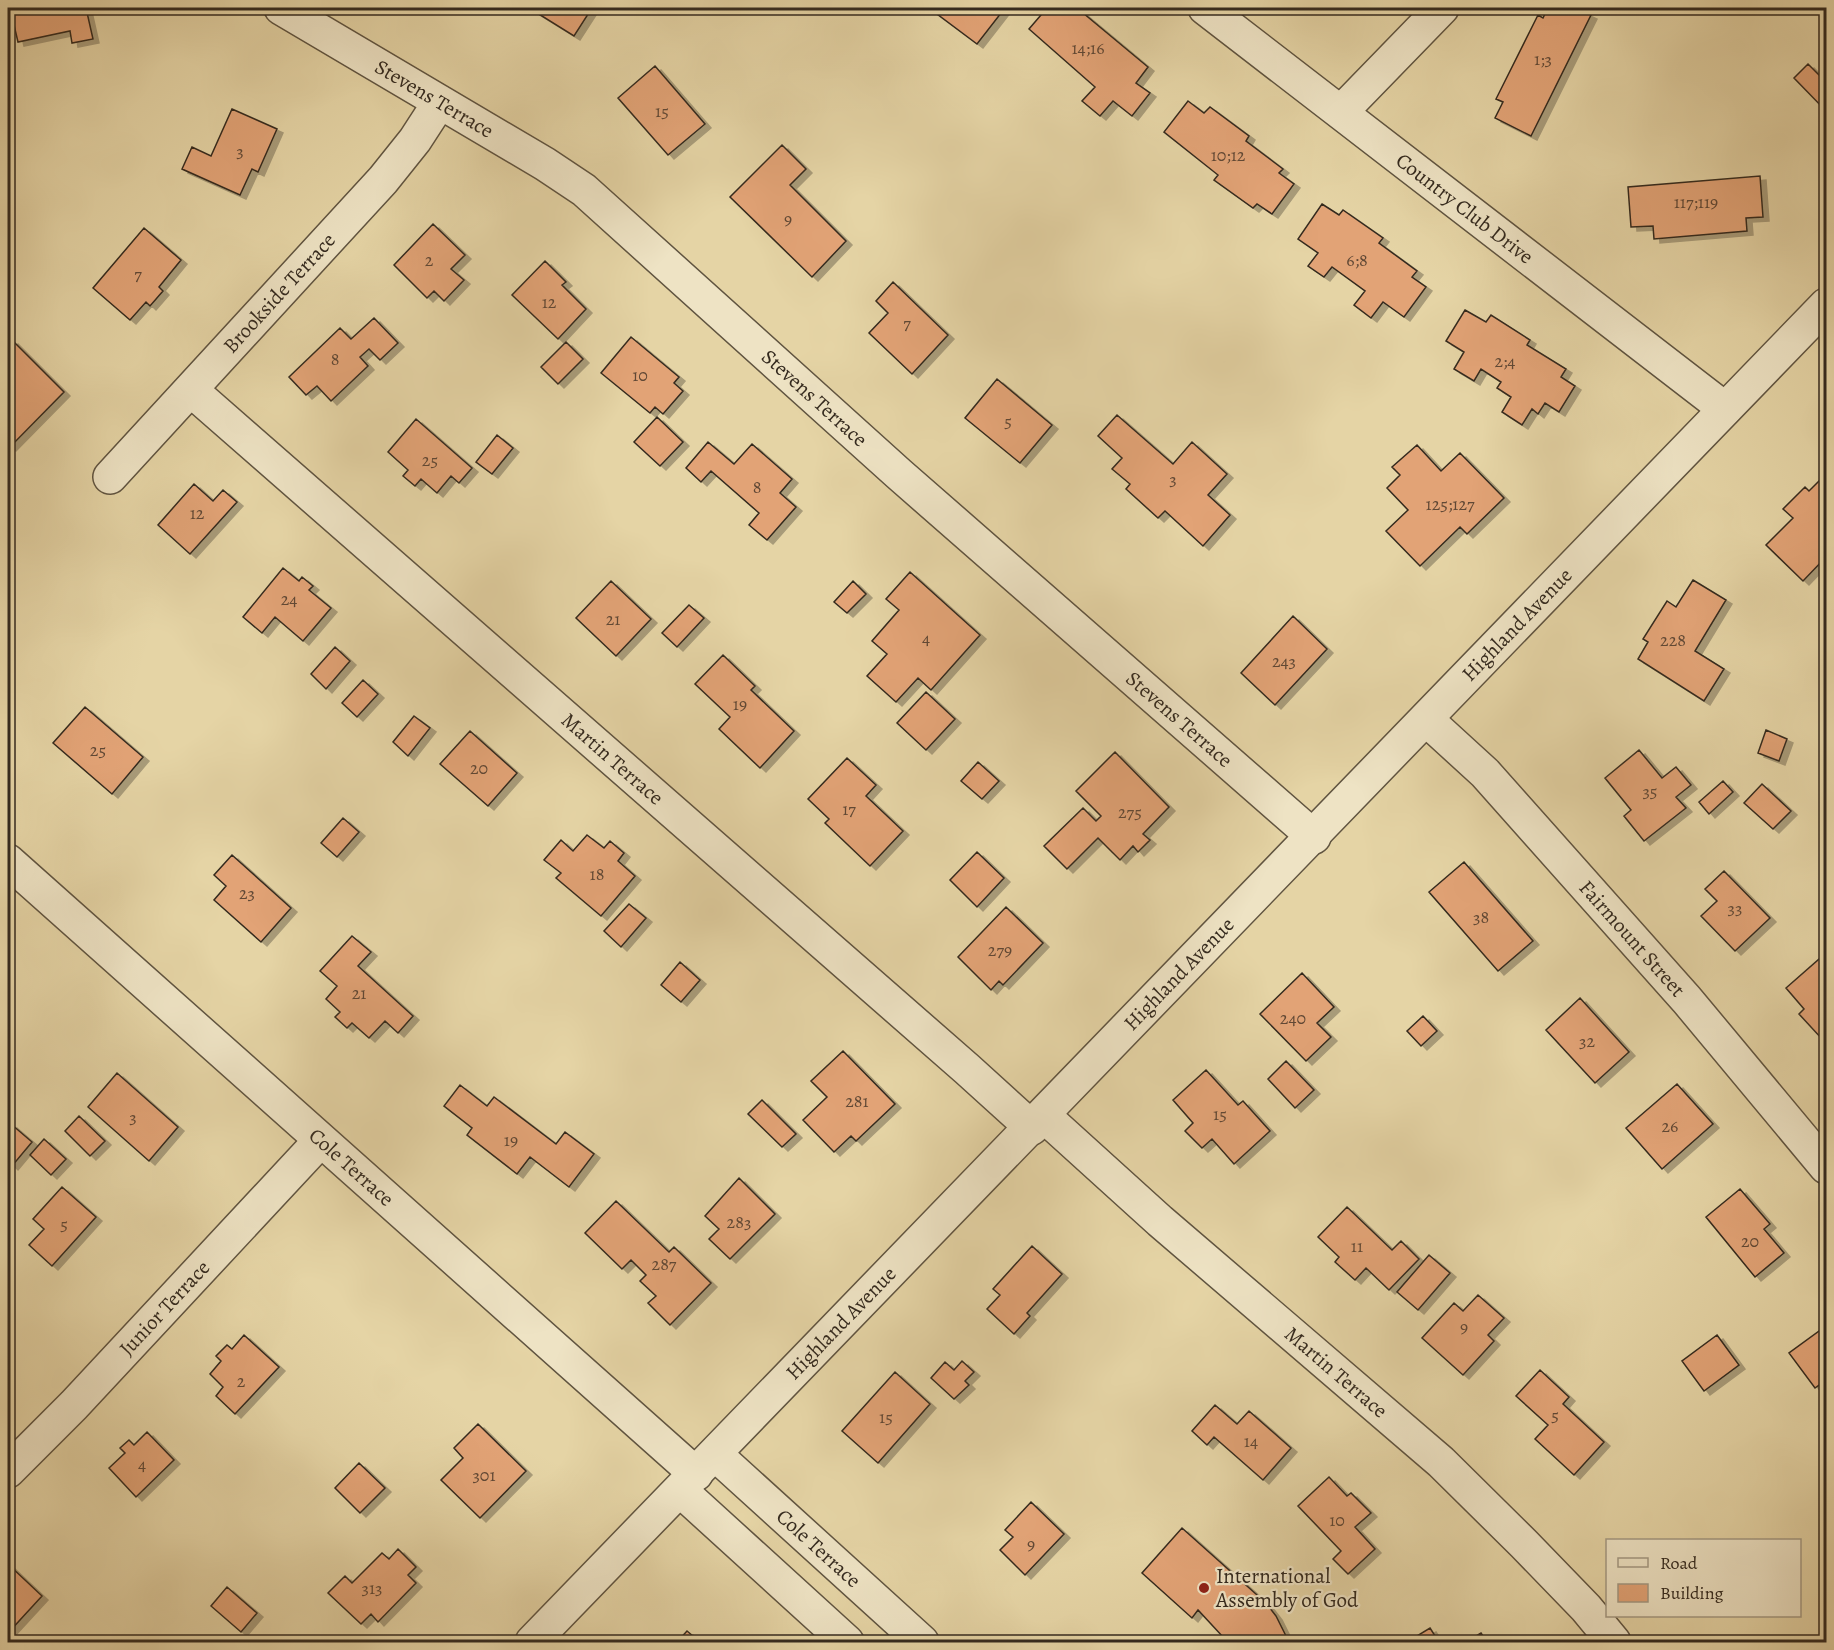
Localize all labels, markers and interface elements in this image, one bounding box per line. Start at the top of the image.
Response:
house number: 14;16 [1071,36,1105,60]
house number: 1;3 [1534,47,1552,71]
street label: Stevens Terrace [370,53,499,145]
house number: 15 [655,99,669,123]
house number: 3 [236,139,244,163]
house number: 10;12 [1211,143,1246,167]
street label: Country Club Drive [1390,146,1539,270]
house number: 117;119 [1674,190,1718,214]
house number: 9 [784,207,792,231]
street label: Brookside Terrace [217,227,342,359]
house number: 2 [425,248,434,272]
house number: 6;8 [1346,248,1368,272]
house number: 7 [134,262,142,286]
house number: 12 [542,290,557,314]
house number: 7 [903,311,911,335]
street label: Stevens Terrace [756,343,874,453]
house number: 8 [331,347,339,371]
house number: 2;4 [1495,349,1516,373]
house number: 10 [632,363,648,387]
house number: 5 [1004,409,1012,433]
house number: 25 [422,448,438,472]
house number: 3 [1169,467,1177,491]
house number: 8 [753,475,761,499]
house number: 125;127 [1426,492,1475,516]
house number: 12 [190,501,205,525]
street label: Highland Avenue [1455,562,1578,687]
house number: 24 [281,587,297,611]
house number: 21 [606,607,620,631]
house number: 4 [922,626,930,650]
house number: 228 [1660,628,1686,652]
house number: 243 [1272,649,1296,673]
street label: Stevens Terrace [1120,665,1239,774]
house number: 19 [733,692,747,716]
street label: Martin Terrace [555,706,670,811]
house number: 25 [90,738,106,762]
house number: 20 [470,756,488,780]
house number: 35 [1642,779,1658,803]
house number: 17 [842,797,856,821]
house number: 275 [1118,800,1142,824]
house number: 18 [590,862,604,886]
street label: Fairmount Street [1573,874,1692,1003]
house number: 23 [239,881,255,905]
house number: 33 [1728,896,1742,920]
house number: 38 [1473,905,1489,929]
street label: Highland Avenue [1117,911,1240,1037]
house number: 279 [988,938,1012,962]
house number: 21 [352,981,366,1005]
house number: 240 [1280,1006,1306,1030]
house number: 32 [1579,1029,1595,1053]
house number: 281 [845,1089,869,1113]
house number: 15 [1213,1102,1227,1126]
house number: 3 [129,1105,137,1129]
house number: 26 [1662,1114,1678,1138]
street label: Cole Terrace [303,1122,400,1212]
house number: 19 [504,1128,518,1152]
house number: 283 [727,1210,751,1234]
house number: 5 [60,1212,68,1236]
house number: 20 [1741,1229,1759,1253]
house number: 11 [1351,1234,1363,1258]
house number: 287 [652,1252,677,1276]
street label: Junior Terrace [113,1254,216,1362]
street label: Highland Avenue [779,1260,902,1386]
house number: 9 [1460,1315,1468,1339]
street label: Martin Terrace [1279,1320,1394,1424]
house number: 2 [237,1369,246,1393]
house number: 5 [1551,1403,1559,1427]
house number: 15 [879,1405,893,1429]
house number: 14 [1244,1429,1258,1453]
house number: 4 [138,1452,146,1476]
house number: 301 [472,1463,496,1487]
street label: Cole Terrace [770,1502,867,1594]
house number: 10 [1329,1508,1345,1532]
house number: 9 [1027,1532,1035,1556]
legend [1606,1539,1801,1617]
text: Road [1660,1551,1698,1575]
place label: International Assembly of God [1215,1562,1359,1614]
house number: 313 [361,1576,383,1600]
marker: International Assembly of God [1197,1581,1211,1595]
text: Building [1660,1581,1724,1605]

